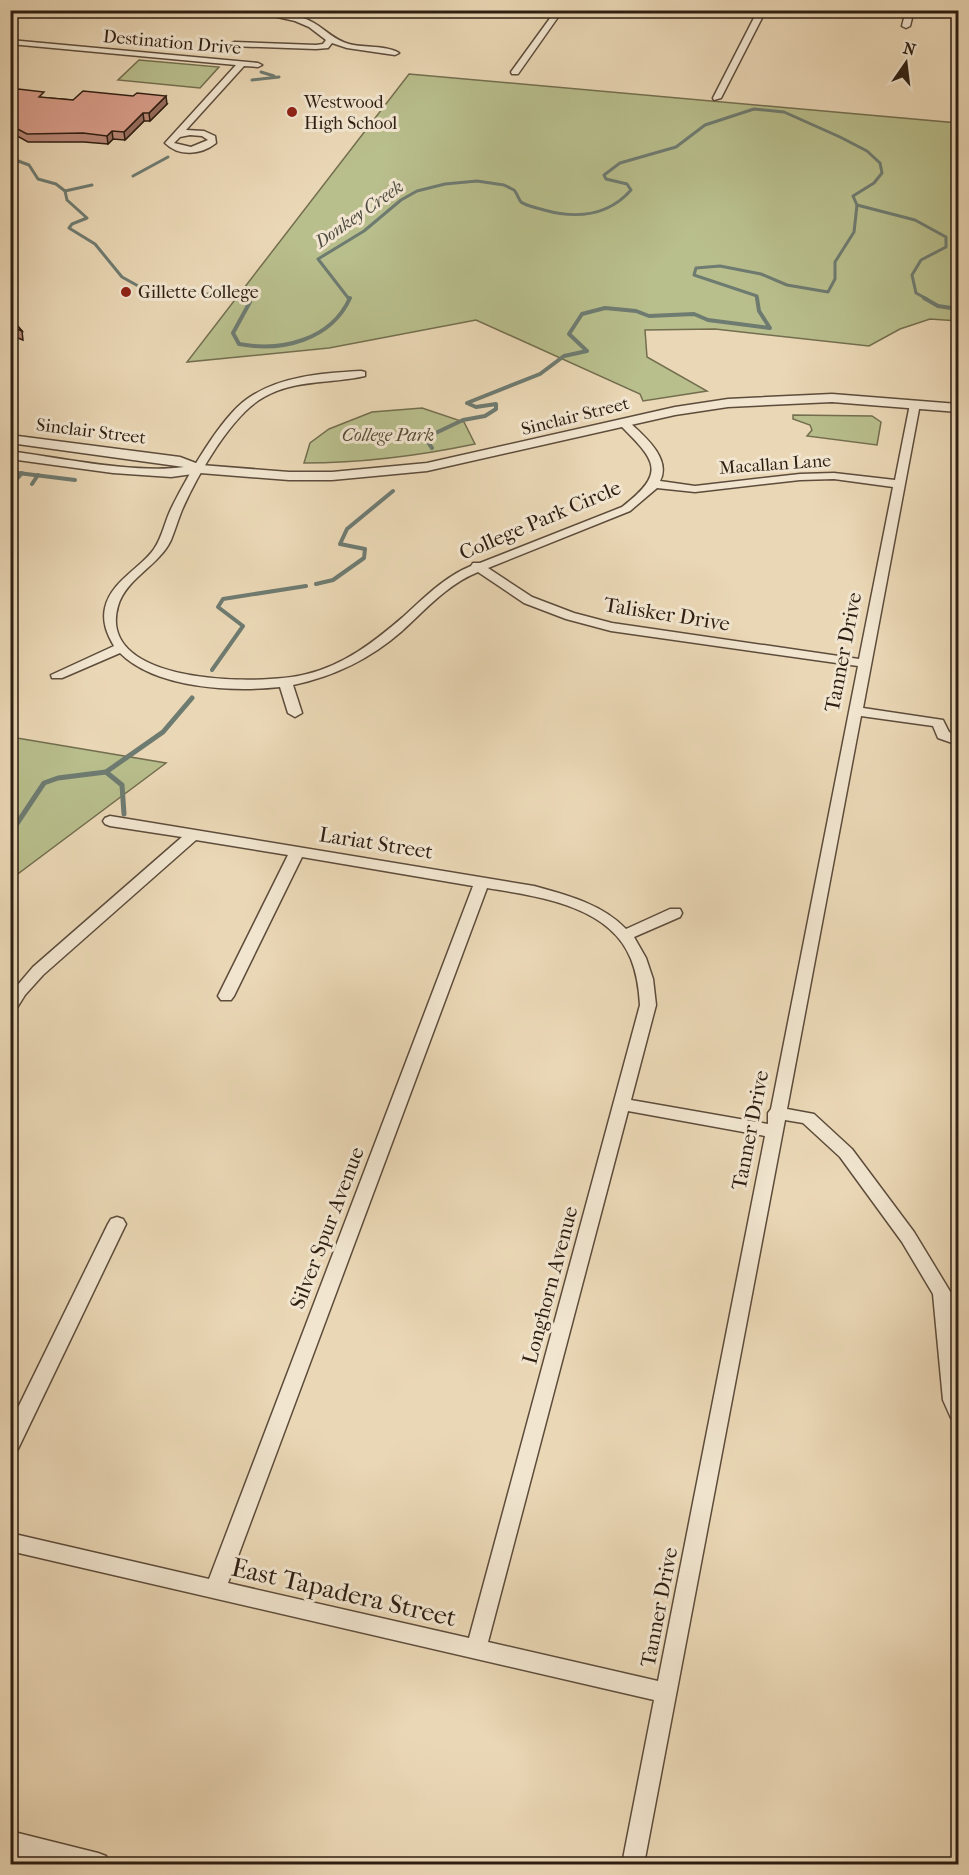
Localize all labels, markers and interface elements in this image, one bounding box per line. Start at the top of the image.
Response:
street label: Destination Drive [102,26,242,59]
north arrow [876,33,936,93]
text: N [901,38,919,60]
place label: Westwood High School [303,92,397,134]
marker: Westwood High School [285,105,299,119]
water label: Donkey Creek [310,176,408,253]
place label: Gillette College [138,282,259,303]
marker: Gillette College [119,285,133,299]
street label: Sinclair Street [519,393,632,440]
street label: Sinclair Street [35,414,148,449]
park label: College Park [342,425,434,446]
street label: Macallan Lane [718,450,832,479]
street label: College Park Circle [456,475,624,565]
street label: Tanner Drive [820,590,866,714]
street label: Talisker Drive [602,592,732,636]
street label: Lariat Street [317,822,435,864]
street label: Tanner Drive [727,1068,773,1192]
street label: Silver Spur Avenue [285,1144,369,1312]
street label: Longhorn Avenue [517,1204,583,1366]
street label: Tanner Drive [636,1545,682,1669]
street label: East Tapadera Street [228,1552,460,1634]

